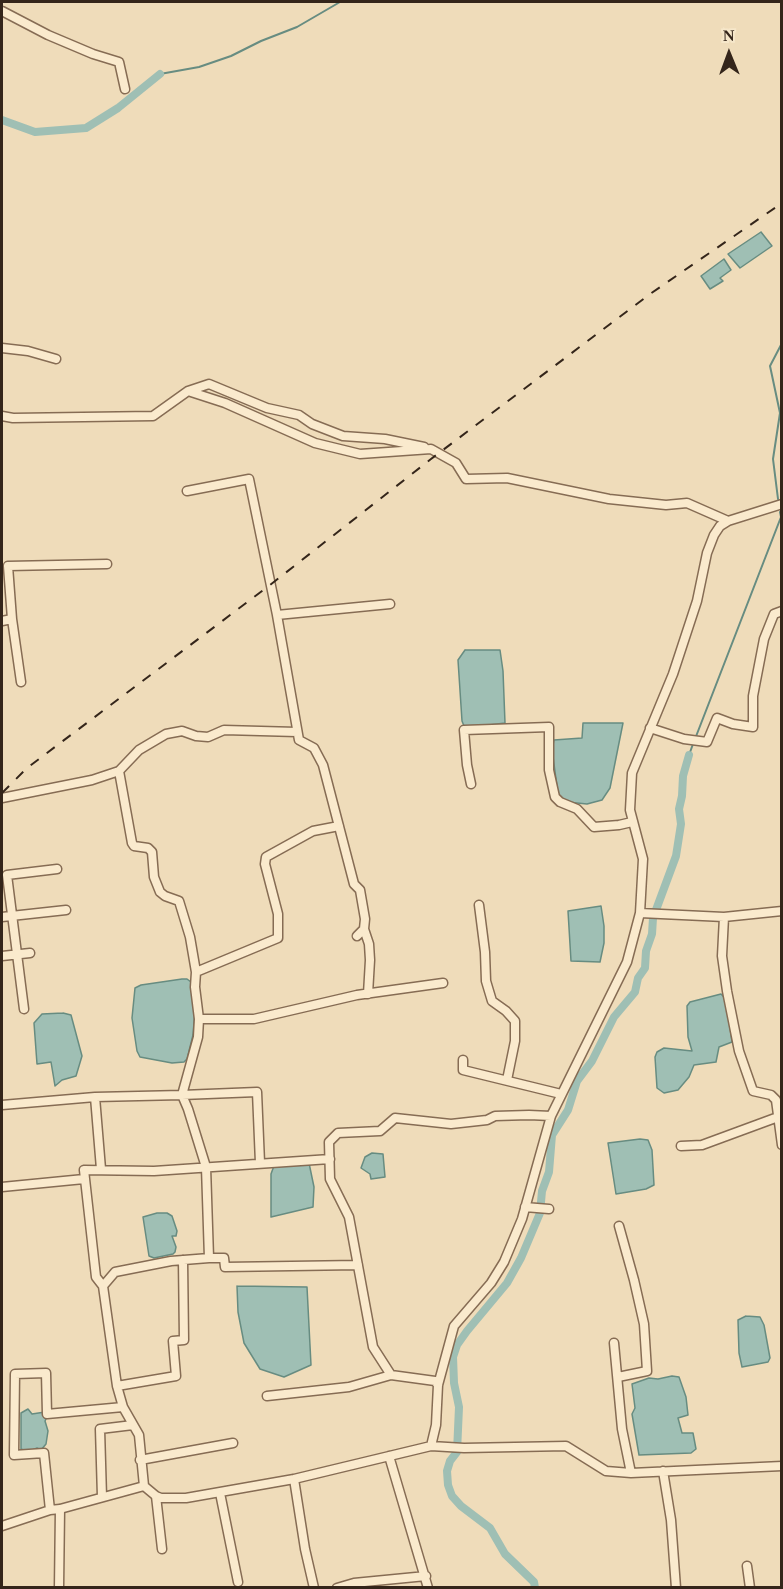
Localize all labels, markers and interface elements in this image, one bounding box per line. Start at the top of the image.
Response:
north arrow [699,24,759,84]
text: N [723,27,735,44]

